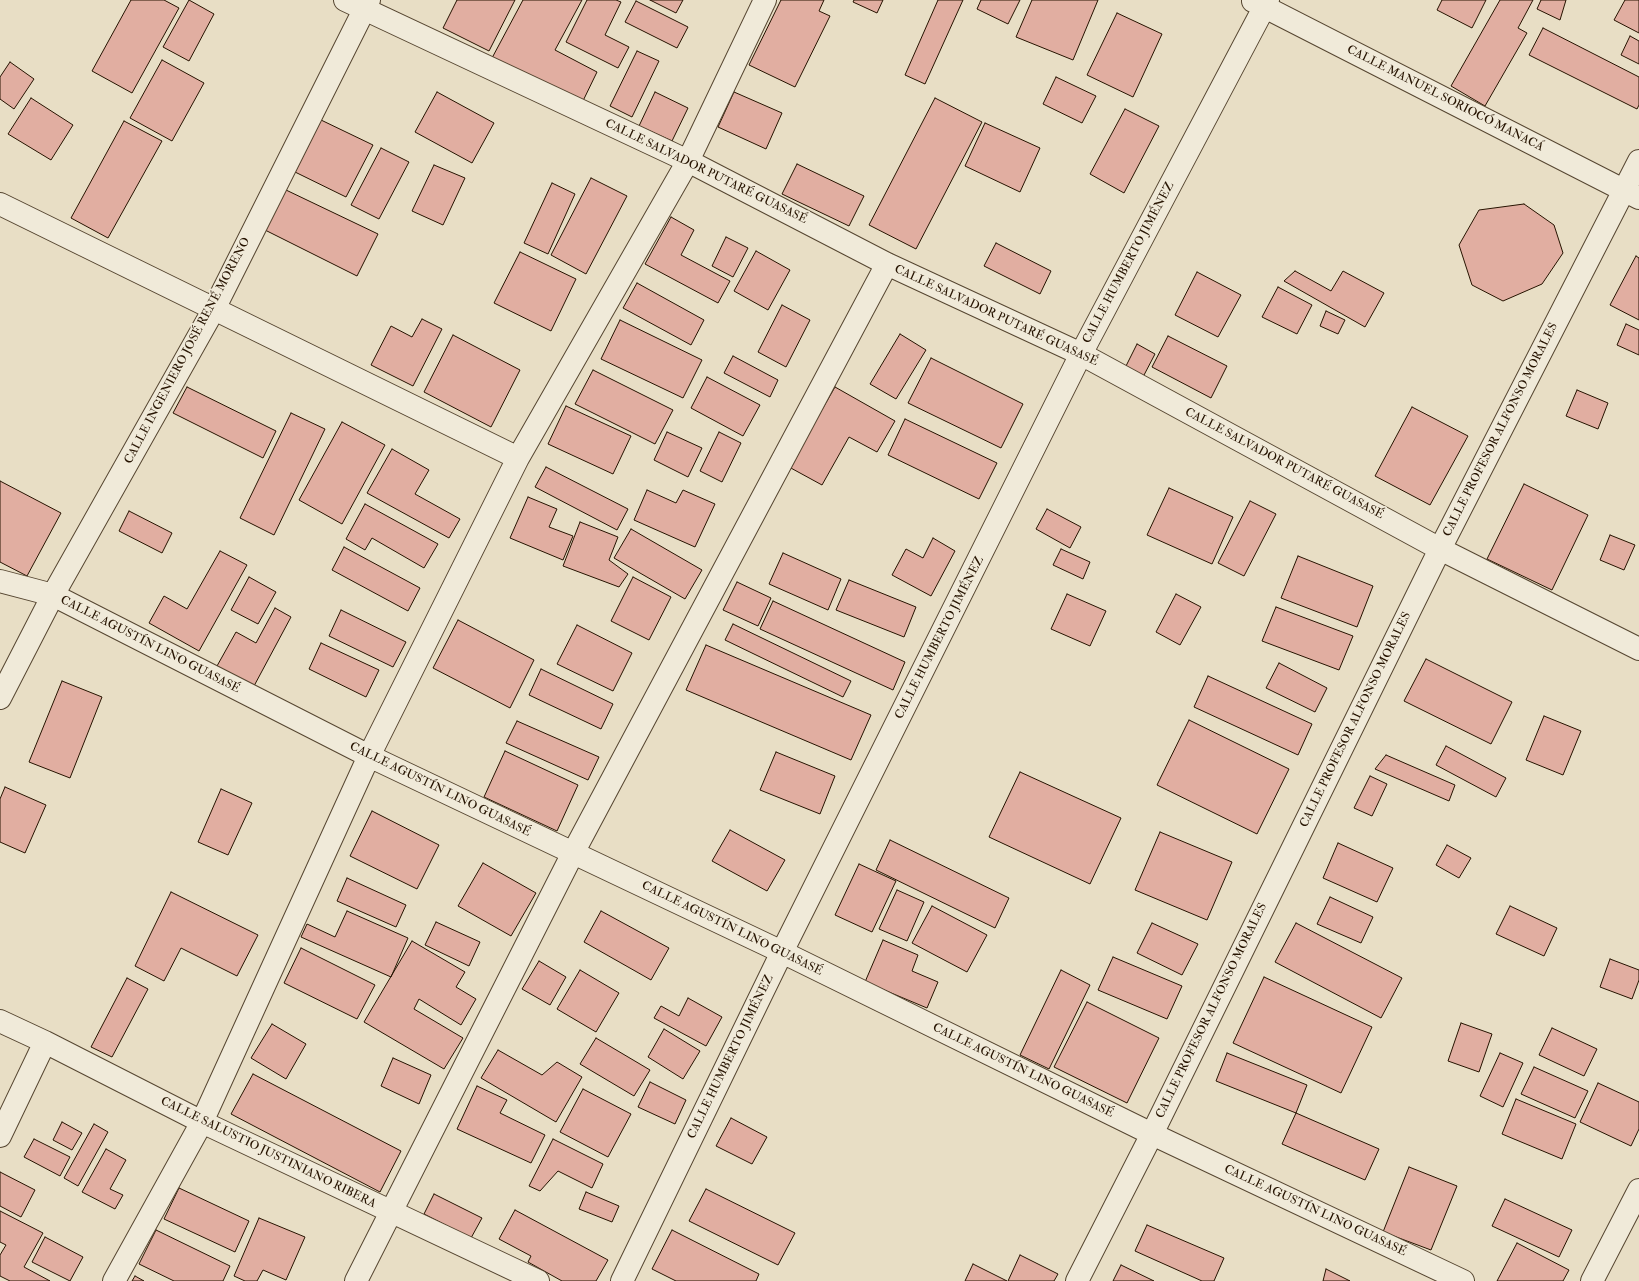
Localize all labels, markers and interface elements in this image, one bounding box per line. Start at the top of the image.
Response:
street label: CALLE MANUEL SORIOCÓ MANACÁ [1344,43,1546,155]
street label: CALLE SALVADOR PUTARÉ GUASASÉ [603,117,809,227]
street label: CALLE HUMBERTO JIMÉNEZ [1080,180,1178,346]
street label: CALLE INGENIERO JOSÉ RENÉ MORENO [122,235,254,467]
street label: CALLE SALVADOR PUTARÉ GUASASÉ [892,262,1100,370]
street label: CALLE PROFESOR ALFONSO MORALES [1441,321,1561,539]
street label: CALLE SALVADOR PUTARÉ GUASASÉ [1182,405,1386,523]
street label: CALLE HUMBERTO JIMÉNEZ [893,554,987,722]
street label: CALLE AGUSTÍN LINO GUASASÉ [58,593,242,697]
street label: CALLE PROFESOR ALFONSO MORALES [1297,610,1415,830]
street label: CALLE AGUSTÍN LINO GUASASÉ [347,740,533,840]
street label: CALLE AGUSTÍN LINO GUASASÉ [639,879,825,979]
street label: CALLE PROFESOR ALFONSO MORALES [1153,901,1271,1121]
street label: CALLE HUMBERTO JIMÉNEZ [685,973,777,1141]
street label: CALLE AGUSTÍN LINO GUASASÉ [930,1021,1116,1121]
street label: CALLE SALUSTIO JUSTINIANO RIBERA [158,1094,378,1212]
street label: CALLE AGUSTÍN LINO GUASASÉ [1221,1162,1409,1260]

